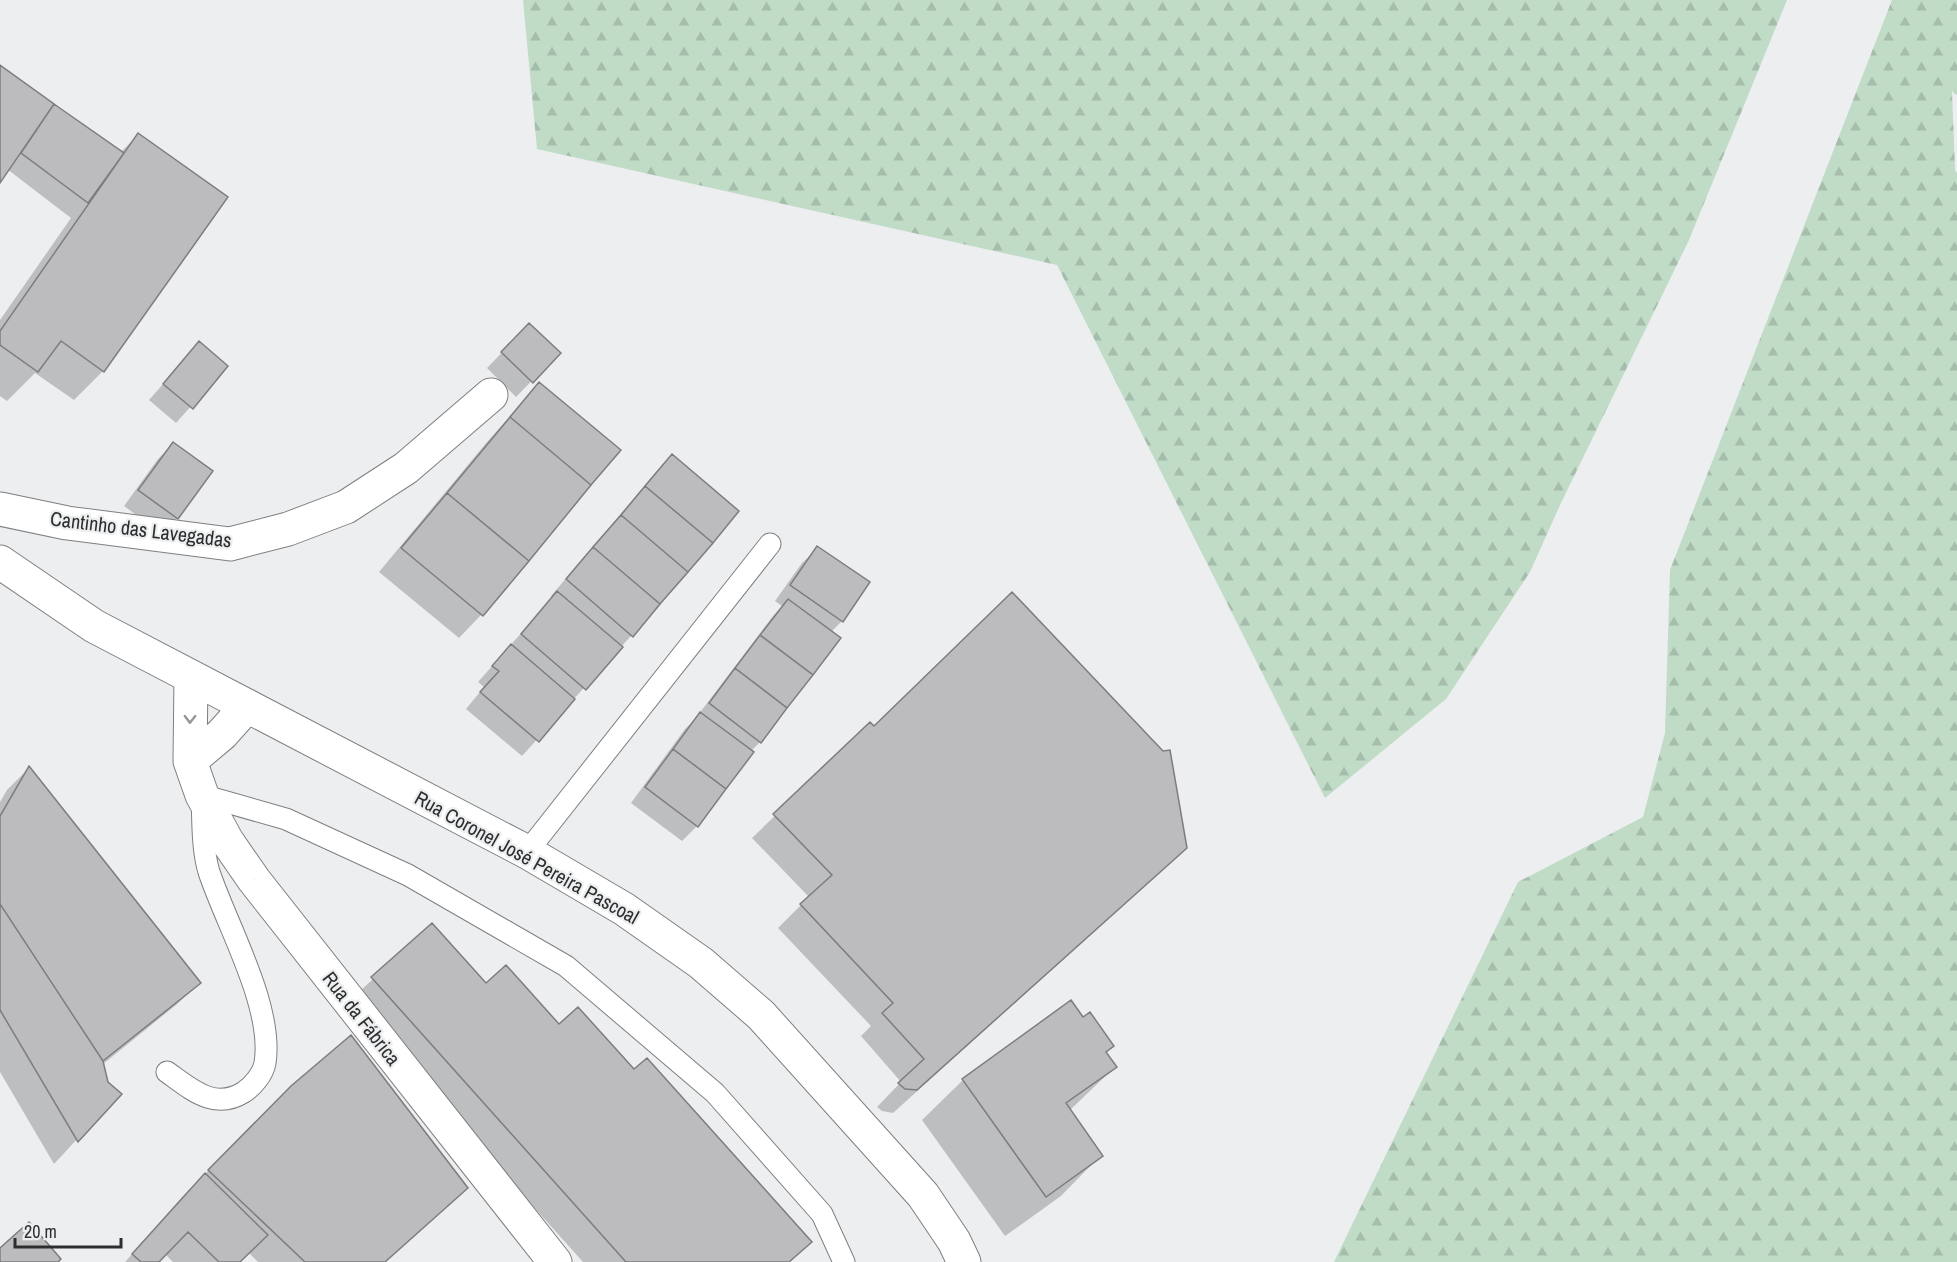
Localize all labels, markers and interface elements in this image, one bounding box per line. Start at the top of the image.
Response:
street label: Cantinho das Lavegadas [49,504,233,554]
one-way arrow [184,714,197,723]
street label: Rua Coronel José Pereira Pascoal [410,784,644,930]
street label: Rua da Fábrica [317,965,407,1071]
scale bar [15,1211,122,1249]
text: 20 m [24,1219,57,1244]

